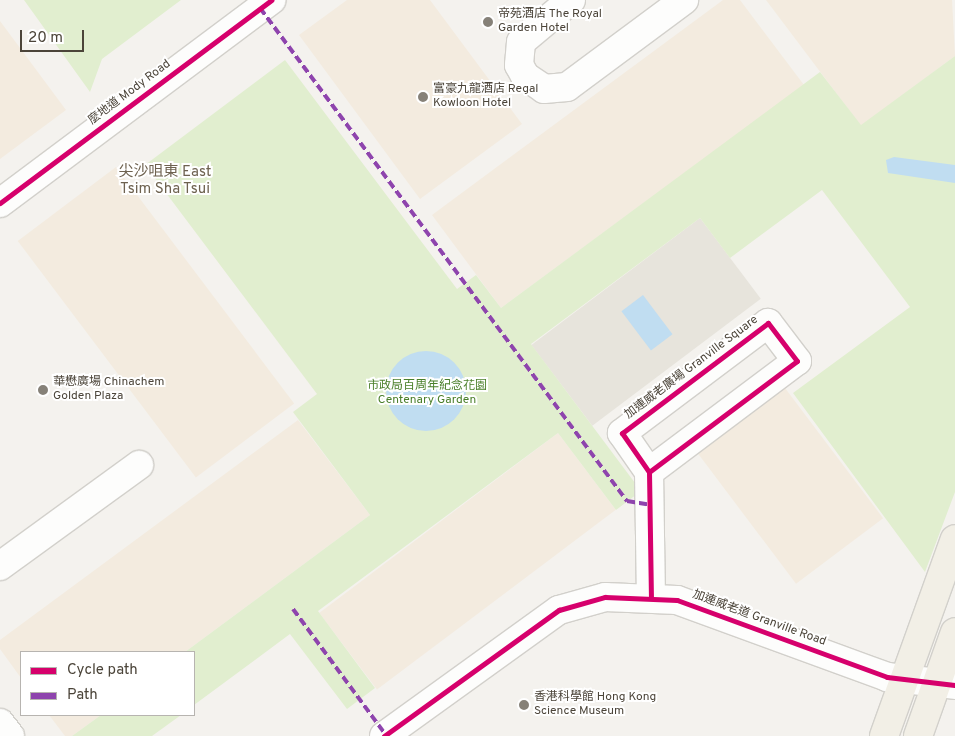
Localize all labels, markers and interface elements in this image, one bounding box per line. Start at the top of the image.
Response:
place label: 帝苑酒店 The Royal Garden Hotel [498,8,602,36]
marker: 帝苑酒店 The Royal Garden Hotel [482,16,494,28]
scale bar [22,20,86,52]
text: 20 m [28,29,63,48]
street label: 麼地道 Mody Road [86,57,174,129]
place label: 富豪九龍酒店 Regal Kowloon Hotel [433,83,538,111]
marker: 富豪九龍酒店 Regal Kowloon Hotel [417,91,429,103]
district label: 尖沙咀東 East Tsim Sha Tsui [112,163,218,198]
street label: 加連威老廣場 Granville Square [622,313,762,423]
place label: 華懋廣場 Chinachem Golden Plaza [53,376,164,404]
park label: 市政局百周年紀念花園 Centenary Garden [367,380,487,408]
marker: 華懋廣場 Chinachem Golden Plaza [37,384,49,396]
street label: 加連威老道 Granville Road [690,588,828,650]
legend [20,651,195,716]
text: Cycle path [67,661,138,680]
text: Path [67,686,98,705]
place label: 香港科學館 Hong Kong Science Museum [534,691,656,719]
marker: 香港科學館 Hong Kong Science Museum [518,699,530,711]

